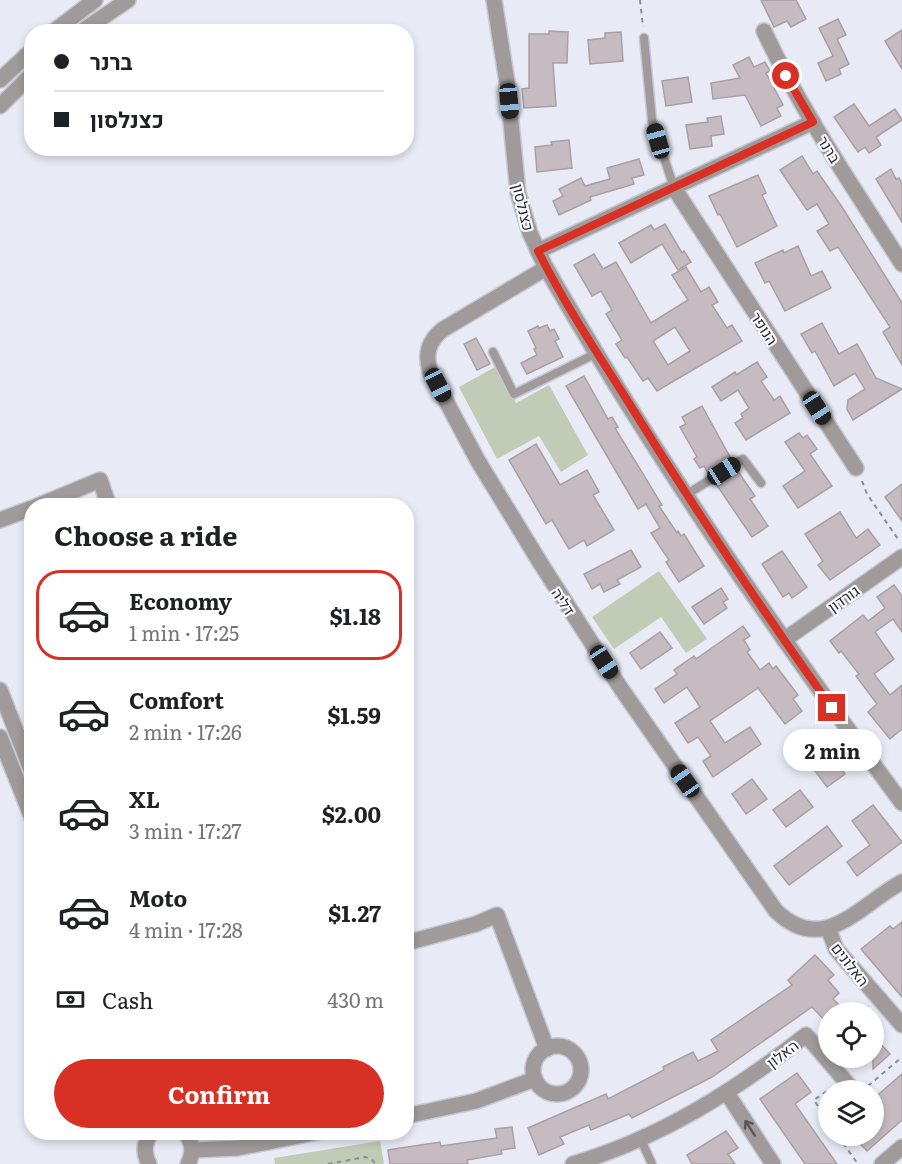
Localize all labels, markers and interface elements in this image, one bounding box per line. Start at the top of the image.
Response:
text: ברנר [90,44,133,77]
route start [772,62,799,89]
car [498,82,520,120]
text: כצנלסון [90,102,164,135]
car [644,121,672,161]
street label: ברנר [813,131,847,167]
street label: כצנלסון [507,181,541,233]
street label: הנופר [746,307,784,349]
car [422,365,454,405]
car [800,388,834,428]
car [704,454,744,488]
text: Choose a ride [54,514,237,554]
street label: גורדון [822,579,864,617]
street label: דליה [546,583,582,620]
text: Economy [129,584,232,617]
icon: car [57,588,111,642]
text: $1.18 [329,599,381,632]
text: 1 min · 17:25 [129,617,239,647]
car [587,642,621,682]
text: Comfort [129,683,224,716]
icon: car [57,687,111,741]
route end [818,694,845,721]
text: $1.59 [327,698,381,731]
text: 2 min · 17:26 [129,716,242,746]
callout: 2 min [782,729,882,771]
text: 2 min [805,735,860,765]
car [667,761,703,801]
text: XL [129,782,160,815]
icon: car [57,786,111,840]
text: $2.00 [322,797,381,830]
text: 3 min · 17:27 [129,815,242,845]
text: Moto [129,881,187,914]
icon: car [57,885,111,939]
text: $1.27 [328,896,381,929]
text: 4 min · 17:28 [129,914,243,944]
street label: האלונים [827,937,875,991]
icon: cash [54,983,87,1016]
text: Cash [102,983,153,1016]
text: 430 m [327,984,384,1014]
map controls [818,1002,884,1146]
button: locate [818,1002,884,1068]
street label: האלון [761,1033,803,1073]
button: Confirm [54,1059,384,1128]
button: layers [818,1080,884,1146]
one-way arrow [743,1120,755,1137]

